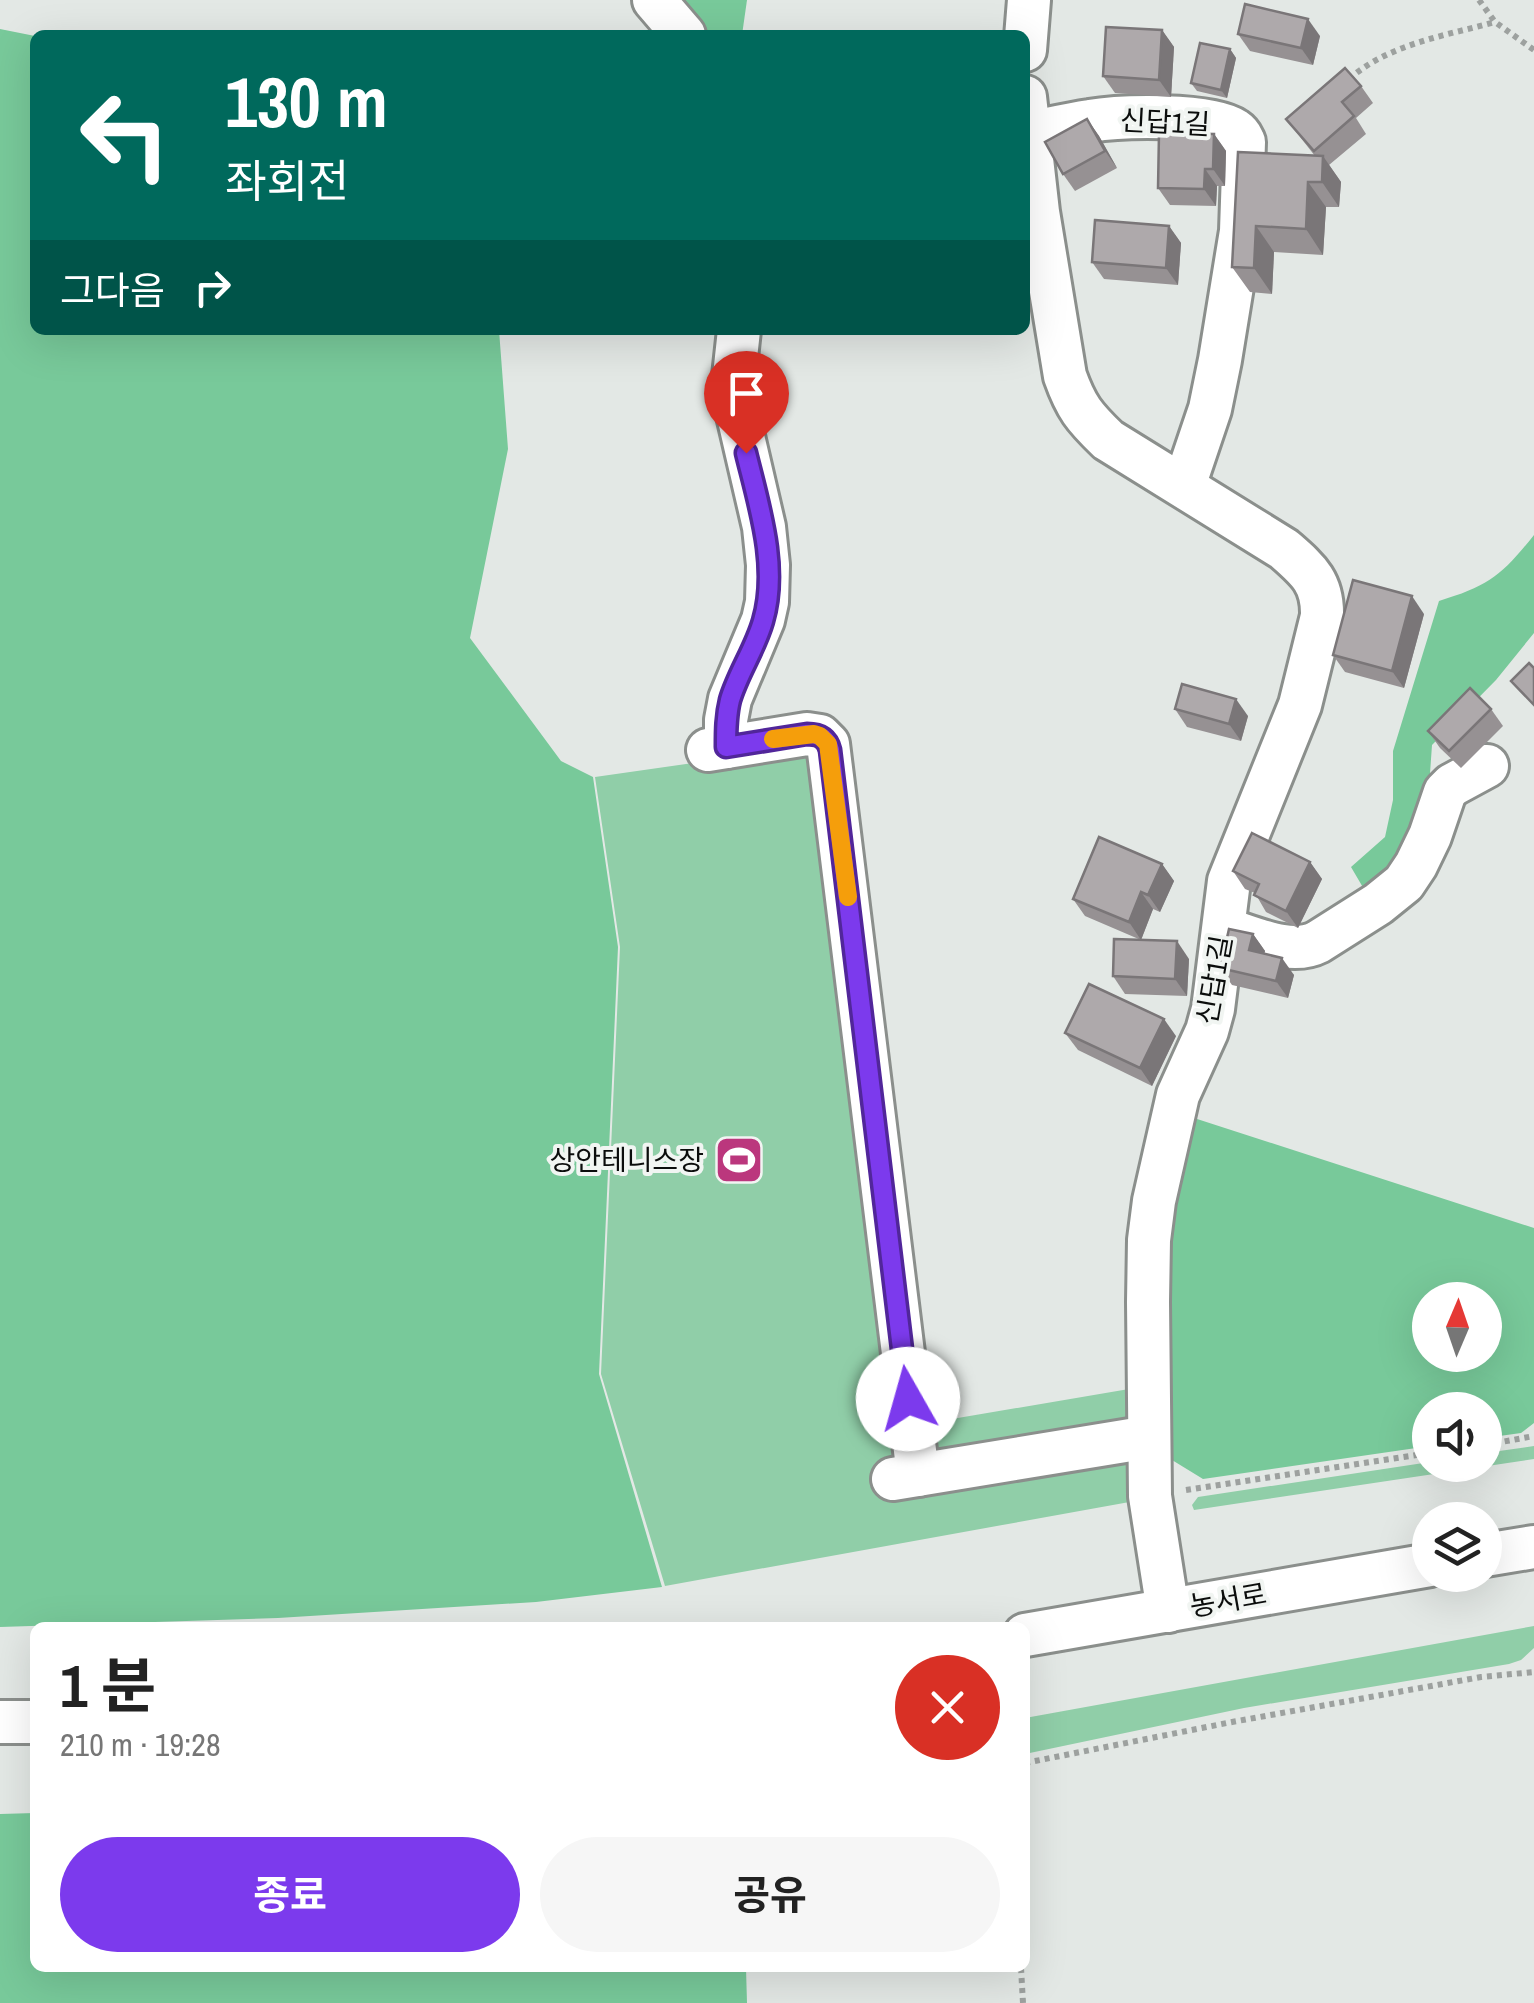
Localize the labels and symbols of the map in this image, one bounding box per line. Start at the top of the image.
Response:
street label: 신답1길 [1119,101,1211,143]
pin [704,351,789,454]
street label: 신답1길 [1187,932,1241,1028]
sports icon: 상안테니스장 [713,1134,765,1186]
place label: 상안테니스장 [549,1141,704,1179]
north arrow [1412,1282,1502,1372]
position arrow [856,1347,960,1451]
street label: 농서로 [1187,1575,1269,1625]

